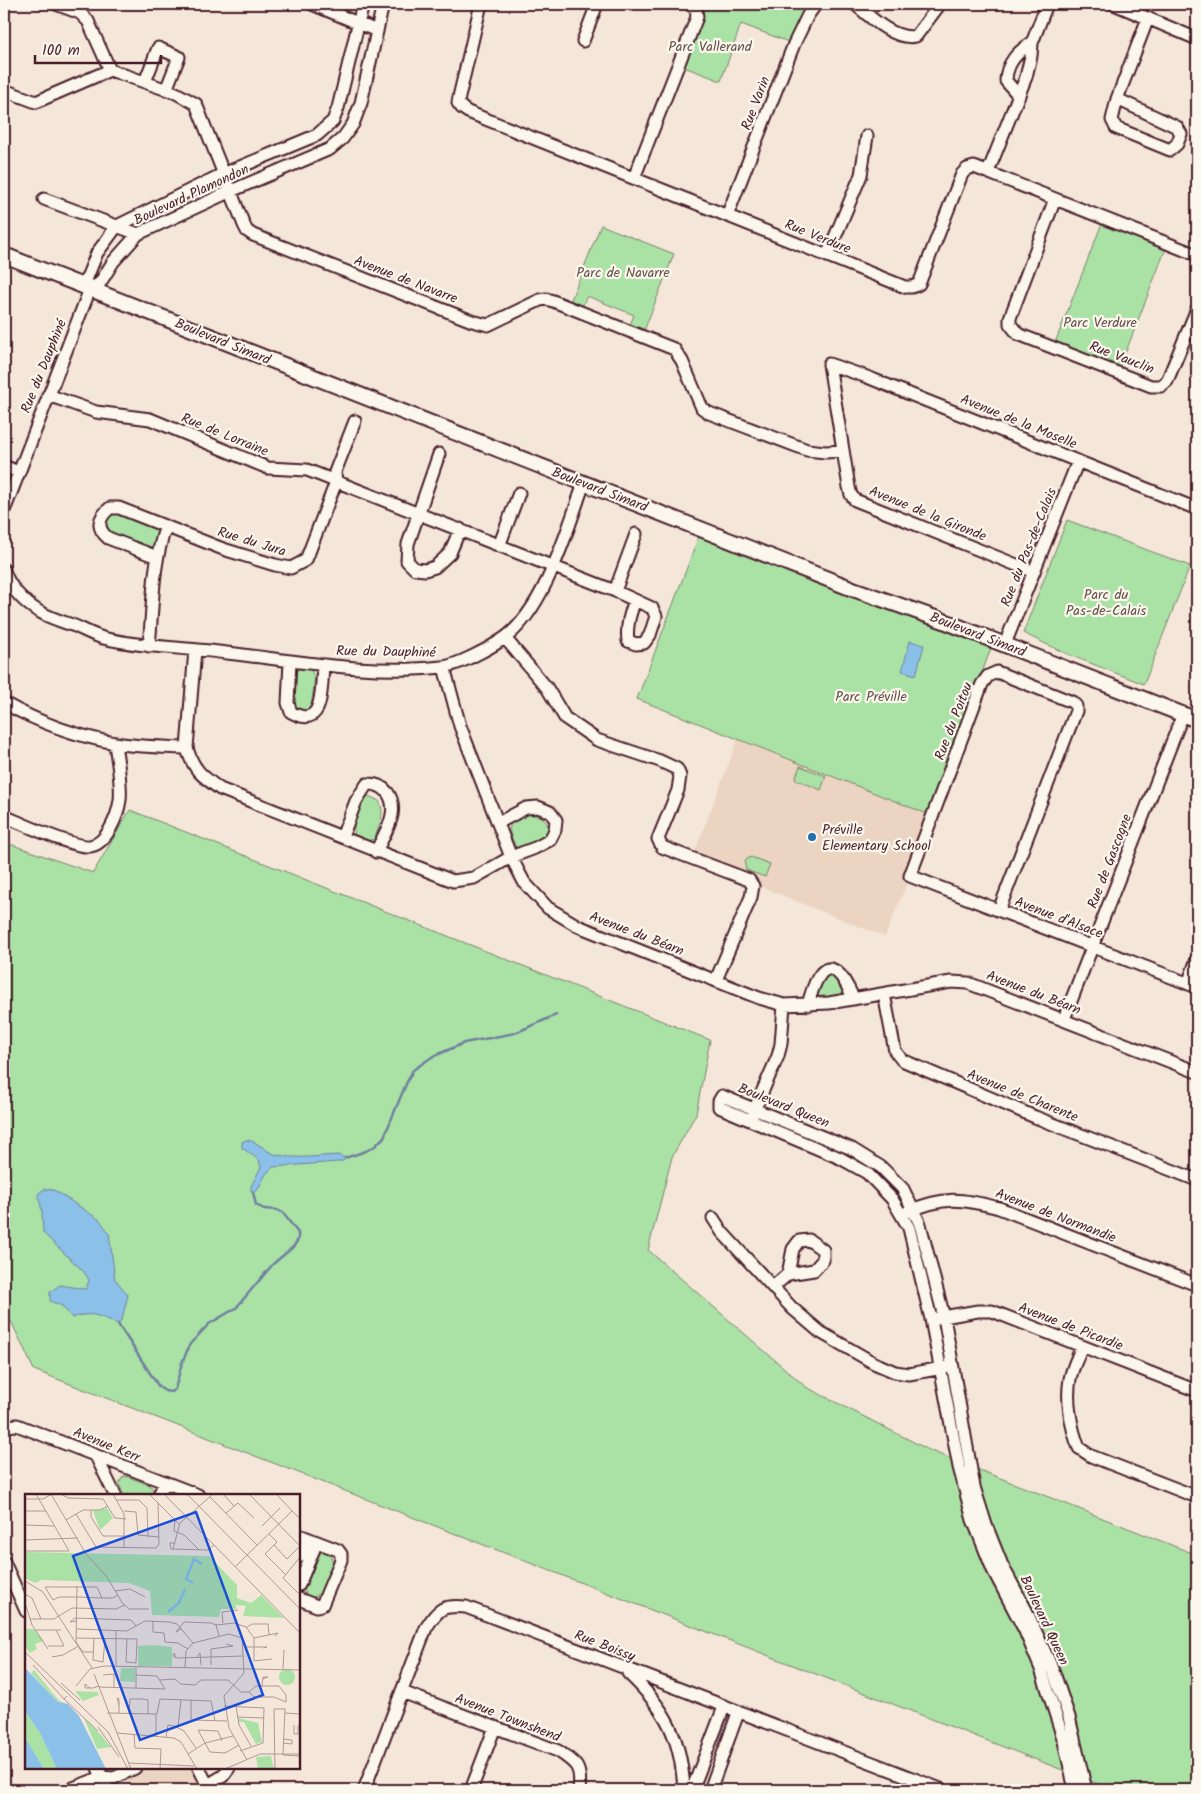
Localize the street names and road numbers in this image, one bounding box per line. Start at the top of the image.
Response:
street label: Rue Varin [736,73,776,134]
street label: Boulevard Plamondon [130,159,253,231]
street label: Rue Verdure [781,214,855,260]
street label: Avenue de Navarre [350,250,461,310]
street label: Boulevard Simard [171,313,275,372]
street label: Rue du Dauphiné [15,315,73,417]
street label: Rue Vauclin [1086,335,1157,380]
street label: Avenue de la Moselle [957,388,1081,456]
street label: Rue de Lorraine [178,407,272,463]
street label: Boulevard Simard [548,461,652,519]
street label: Avenue de la Gironde [866,480,990,548]
street label: Rue du Pas-de-Calais [995,484,1063,610]
street label: Rue du Jura [215,521,289,563]
street label: Boulevard Simard [926,606,1030,664]
street label: Rue du Dauphiné [336,640,437,664]
street label: Rue du Poitou [929,679,979,764]
street label: Rue de Gascogne [1082,810,1138,912]
street label: Avenue d'Alsace [1011,891,1107,945]
street label: Avenue du Béarn [586,906,687,962]
street label: Avenue du Béarn [983,965,1084,1021]
street label: Avenue de Charente [964,1064,1082,1129]
street label: Boulevard Queen [734,1078,833,1134]
street label: Avenue de Normandie [992,1183,1120,1249]
street label: Avenue de Picardie [1015,1297,1127,1357]
street label: Avenue Kerr [70,1421,145,1469]
street label: Boulevard Queen [1014,1572,1075,1669]
street label: Rue Boissy [571,1624,639,1668]
street label: Avenue Townshend [452,1688,565,1749]

